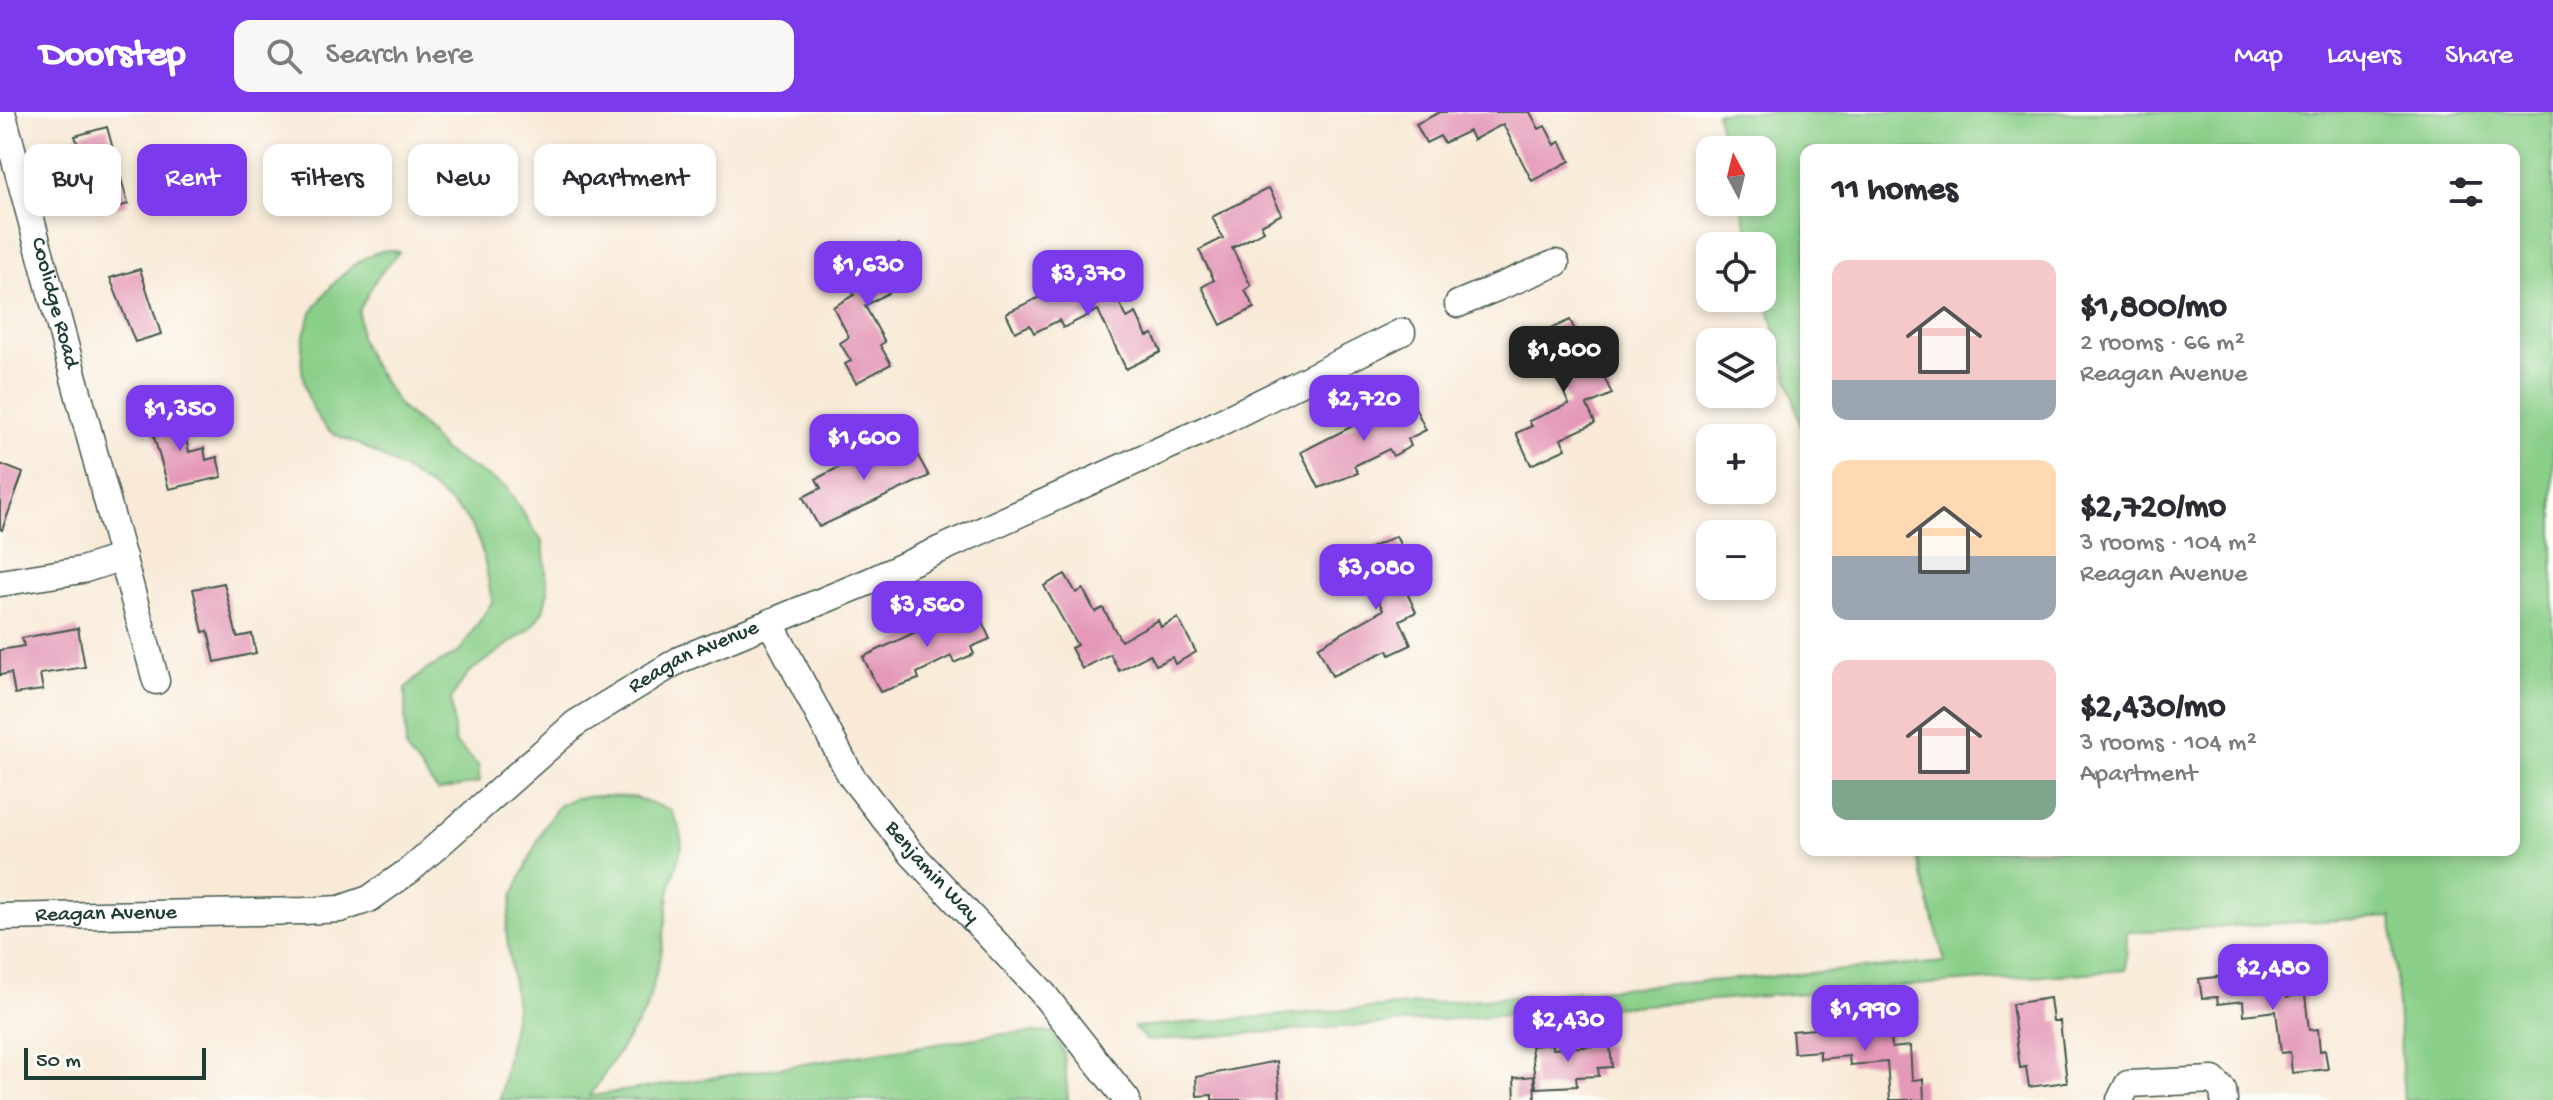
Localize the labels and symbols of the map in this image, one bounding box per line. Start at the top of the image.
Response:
north arrow [1696,136,1776,216]
street label: Coolidge Road [24,235,84,373]
pin: $1,630 [803,241,933,309]
pin: $3,370 [1023,250,1153,318]
pin: $1,800 [1499,326,1629,394]
pin: $2,720 [1299,375,1429,443]
pin: $1,350 [115,385,245,453]
pin: $1,600 [799,414,929,482]
pin: $3,080 [1311,544,1441,612]
pin: $3,560 [862,581,992,649]
street label: Reagan Avenue [624,615,763,700]
street label: Benjamin Way [878,815,984,930]
street label: Reagan Avenue [35,901,178,929]
pin: $2,480 [2208,944,2338,1012]
pin: $1,990 [1800,985,1930,1053]
pin: $2,430 [1503,996,1633,1064]
scale bar [24,1044,206,1080]

